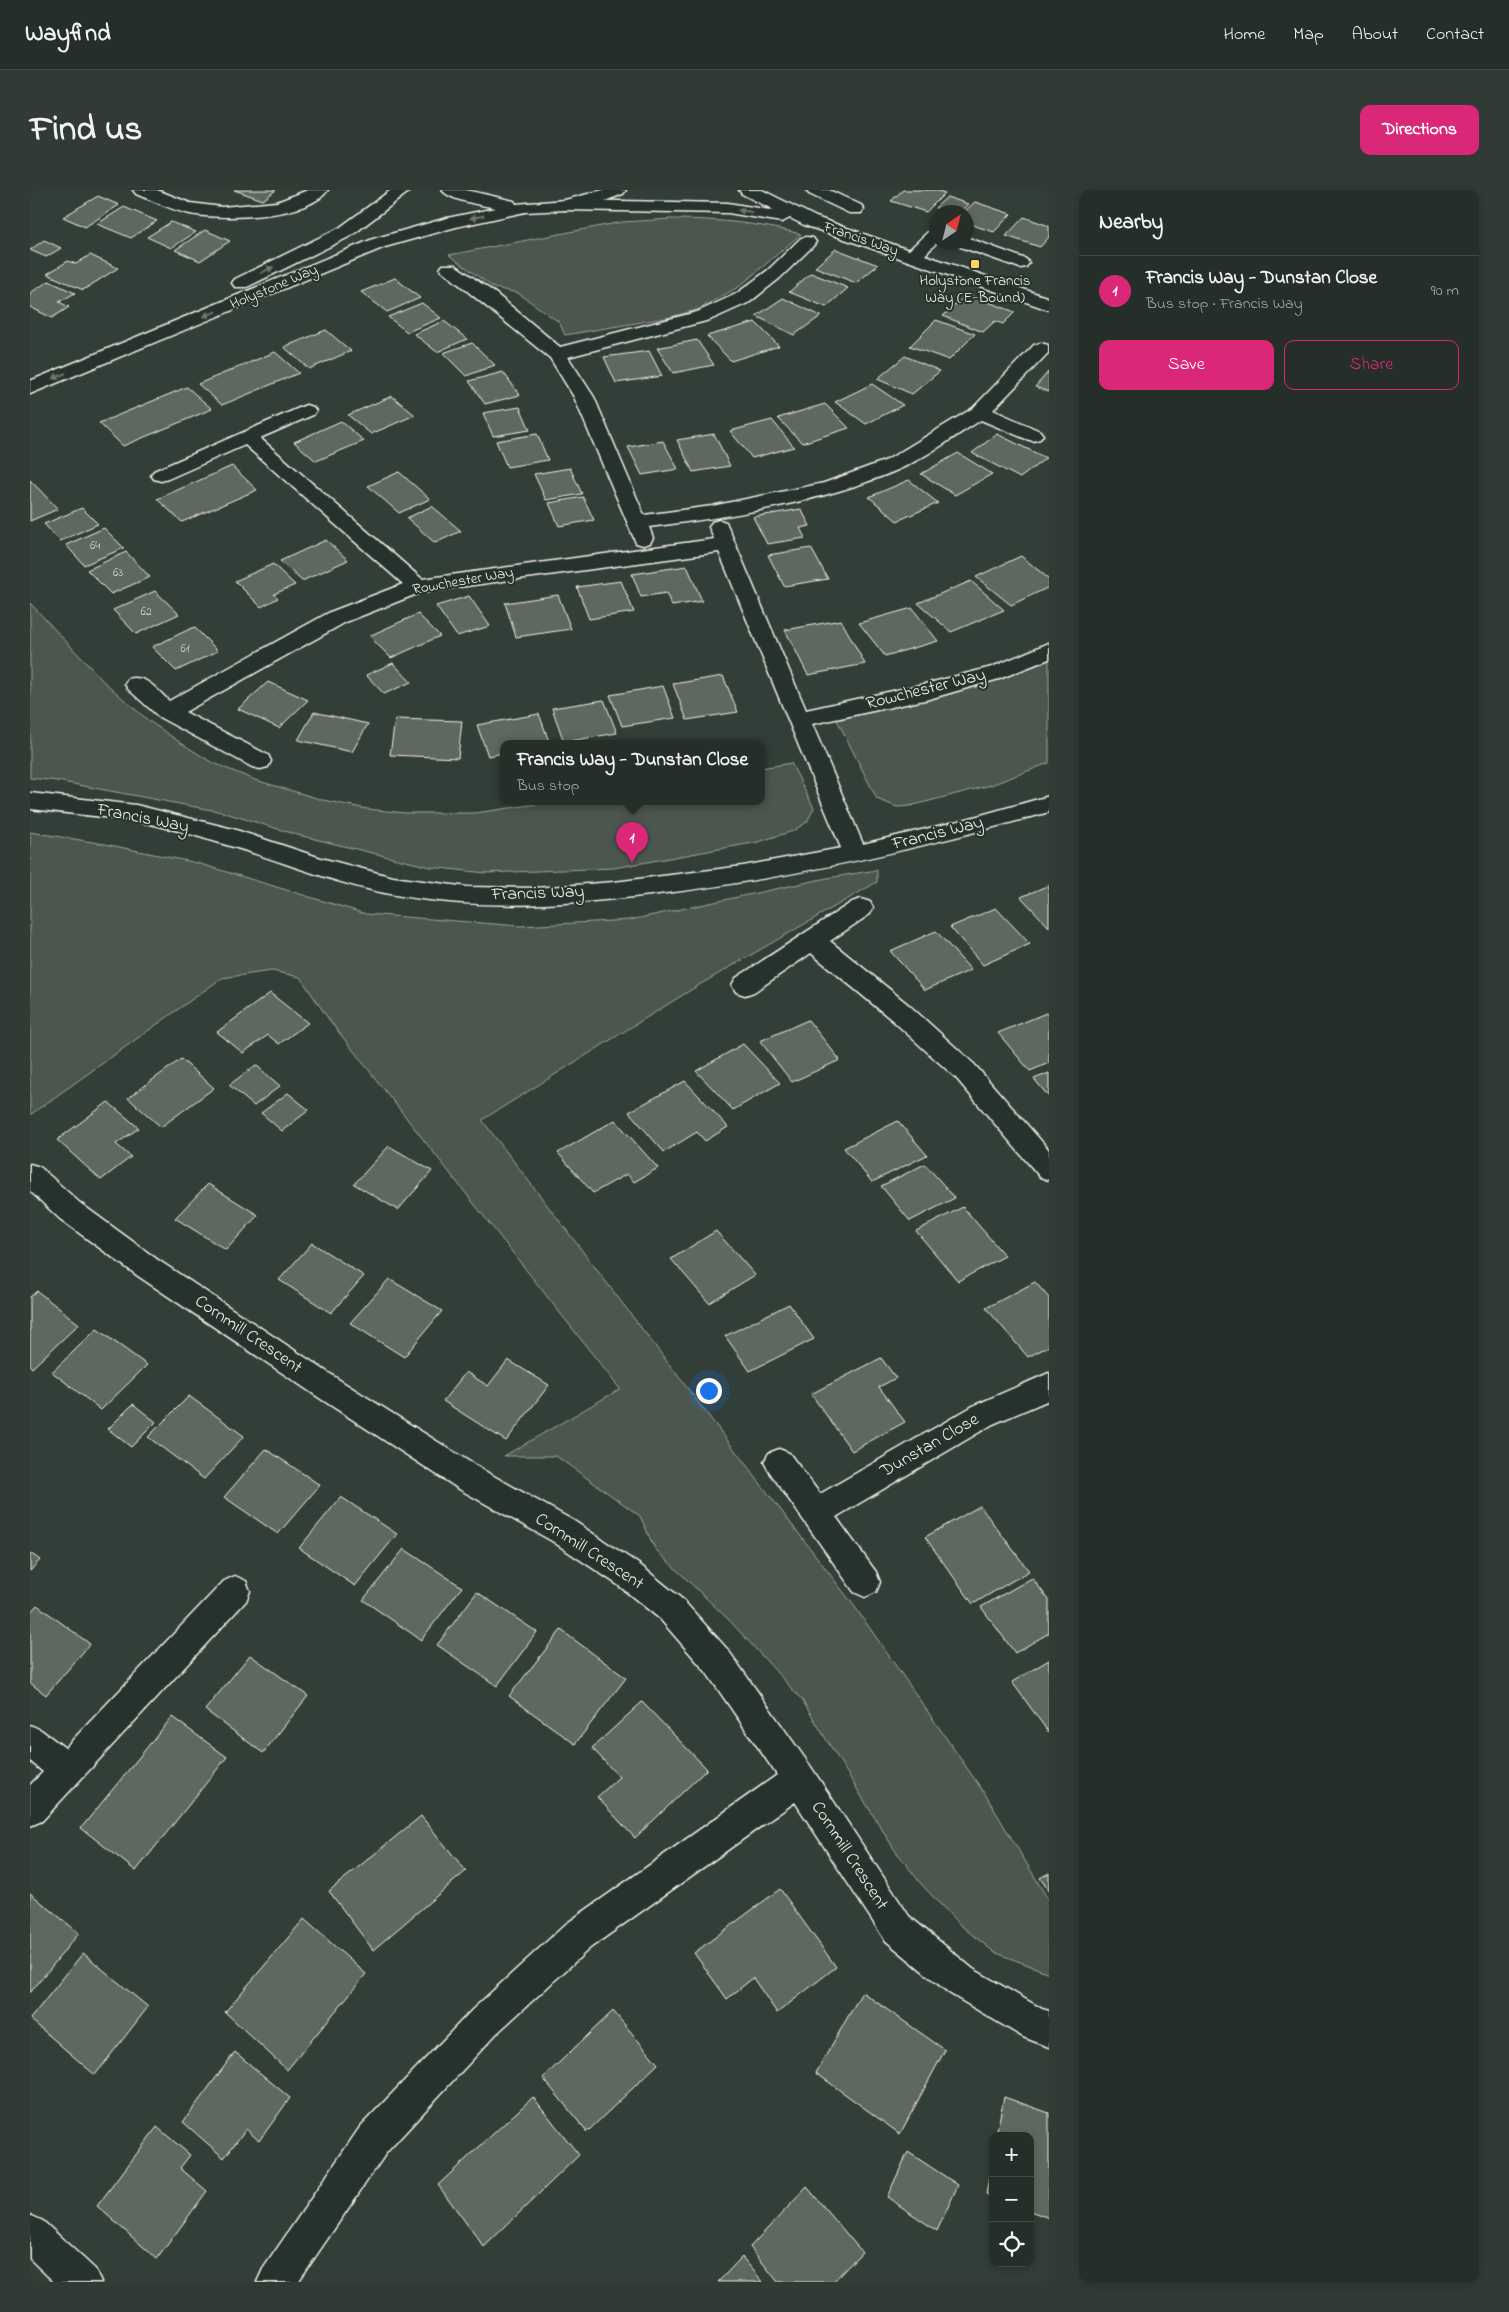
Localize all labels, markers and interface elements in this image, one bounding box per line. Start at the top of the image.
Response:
text: Wayfind [25,17,111,52]
text: Home [1224,22,1265,48]
text: Map [1293,22,1324,48]
text: About [1352,22,1398,48]
text: Contact [1426,22,1484,48]
text: Find us [30,105,142,156]
button: Directions [1360,105,1479,155]
north arrow [929,205,974,250]
one-way arrow [737,206,753,214]
text: Nearby [1099,208,1163,238]
one-way arrow [468,213,484,221]
street label: Francis Way [820,216,901,263]
marker: Holystone Francis Way (E-Bound) [969,258,981,270]
street label: Holystone Way [227,259,322,316]
text: Francis Way - Dunstan Close [1146,265,1377,292]
one-way arrow [260,266,275,274]
place label: Holystone Francis Way (E-Bound) [920,270,1030,310]
text: 1 [1112,279,1118,303]
text: 90 m [1431,279,1459,303]
text: Bus stop · Francis Way [1146,292,1303,316]
one-way arrow [203,311,217,319]
button: Save [1099,340,1274,390]
button: Share [1284,340,1459,390]
one-way arrow [52,373,67,380]
house number: 64 [90,537,100,555]
street label: Rowchester Way [411,561,515,602]
house number: 63 [113,564,123,582]
house number: 62 [140,603,152,621]
house number: 61 [180,640,190,658]
street label: Rowchester Way [863,663,989,717]
popup [500,740,765,805]
text: Francis Way - Dunstan Close [517,747,748,774]
text: Bus stop [517,774,580,798]
street label: Francis Way [94,797,191,841]
street label: Francis Way [889,810,986,858]
pin: 1 [616,822,648,863]
street label: Francis Way [490,879,585,909]
street label: Cornmill Crescent [189,1289,307,1381]
your location [696,1378,722,1404]
street label: Dunstan Close [875,1407,985,1485]
street label: Cornmill Crescent [529,1507,649,1597]
street label: Cornmill Crescent [804,1796,894,1916]
map controls [989,2132,1034,2267]
button: + [989,2132,1034,2177]
button: − [989,2177,1034,2222]
button: locate [989,2222,1034,2267]

